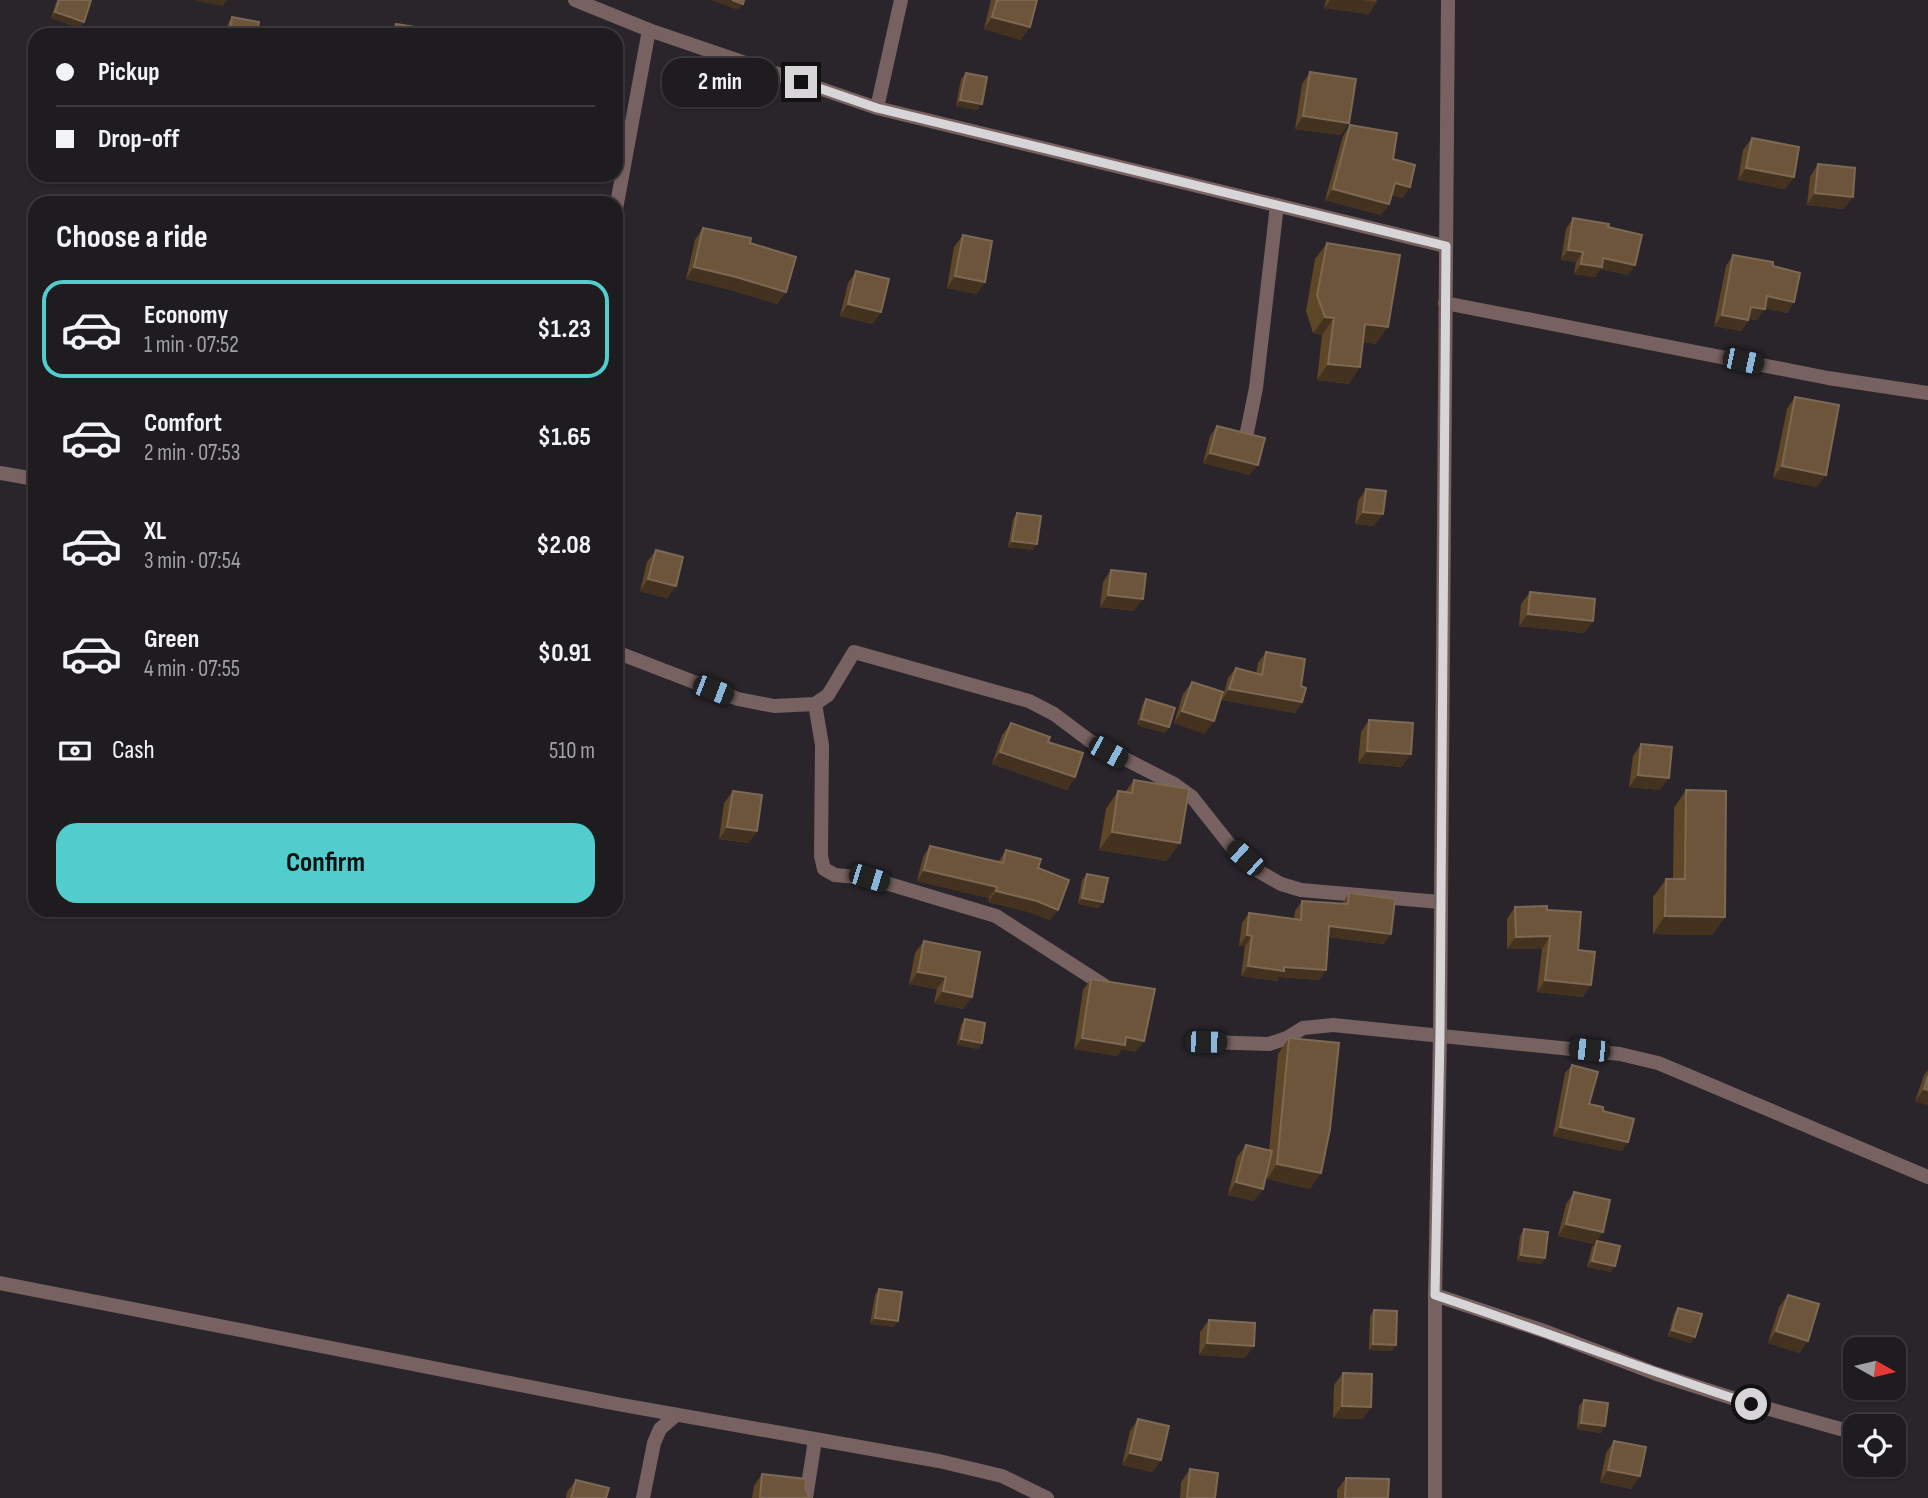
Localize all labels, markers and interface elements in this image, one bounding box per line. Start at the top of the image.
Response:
text: Pickup [98,57,160,88]
callout: 2 min [661,57,776,106]
route end [785,66,817,98]
text: 2 min [698,68,742,96]
text: Drop-off [98,124,179,155]
text: Choose a ride [56,218,208,257]
icon: car [60,298,123,361]
text: Economy [144,300,228,331]
text: $1.23 [537,314,591,345]
text: 1 min · 07:52 [144,331,239,359]
car [1721,346,1766,376]
icon: car [60,406,123,469]
text: Comfort [144,408,222,439]
text: $1.65 [538,422,591,453]
text: 2 min · 07:53 [144,439,240,467]
icon: car [60,514,123,577]
text: XL [144,516,166,547]
text: $2.08 [536,530,591,561]
text: 3 min · 07:54 [144,547,241,575]
icon: car [60,622,123,685]
text: Green [144,624,199,655]
text: $0.91 [538,638,591,669]
text: 4 min · 07:55 [144,655,240,683]
car [690,673,737,707]
icon: cash [56,732,94,770]
car [1085,733,1132,771]
text: Cash [112,735,155,766]
text: 510 m [549,737,595,765]
button: Confirm [56,823,595,903]
car [1223,836,1268,880]
car [846,862,893,894]
car [1185,1031,1228,1053]
car [1568,1037,1611,1063]
north arrow [1843,1337,1906,1400]
map controls [1843,1337,1906,1477]
route start [1735,1388,1767,1420]
button: locate [1843,1414,1906,1477]

